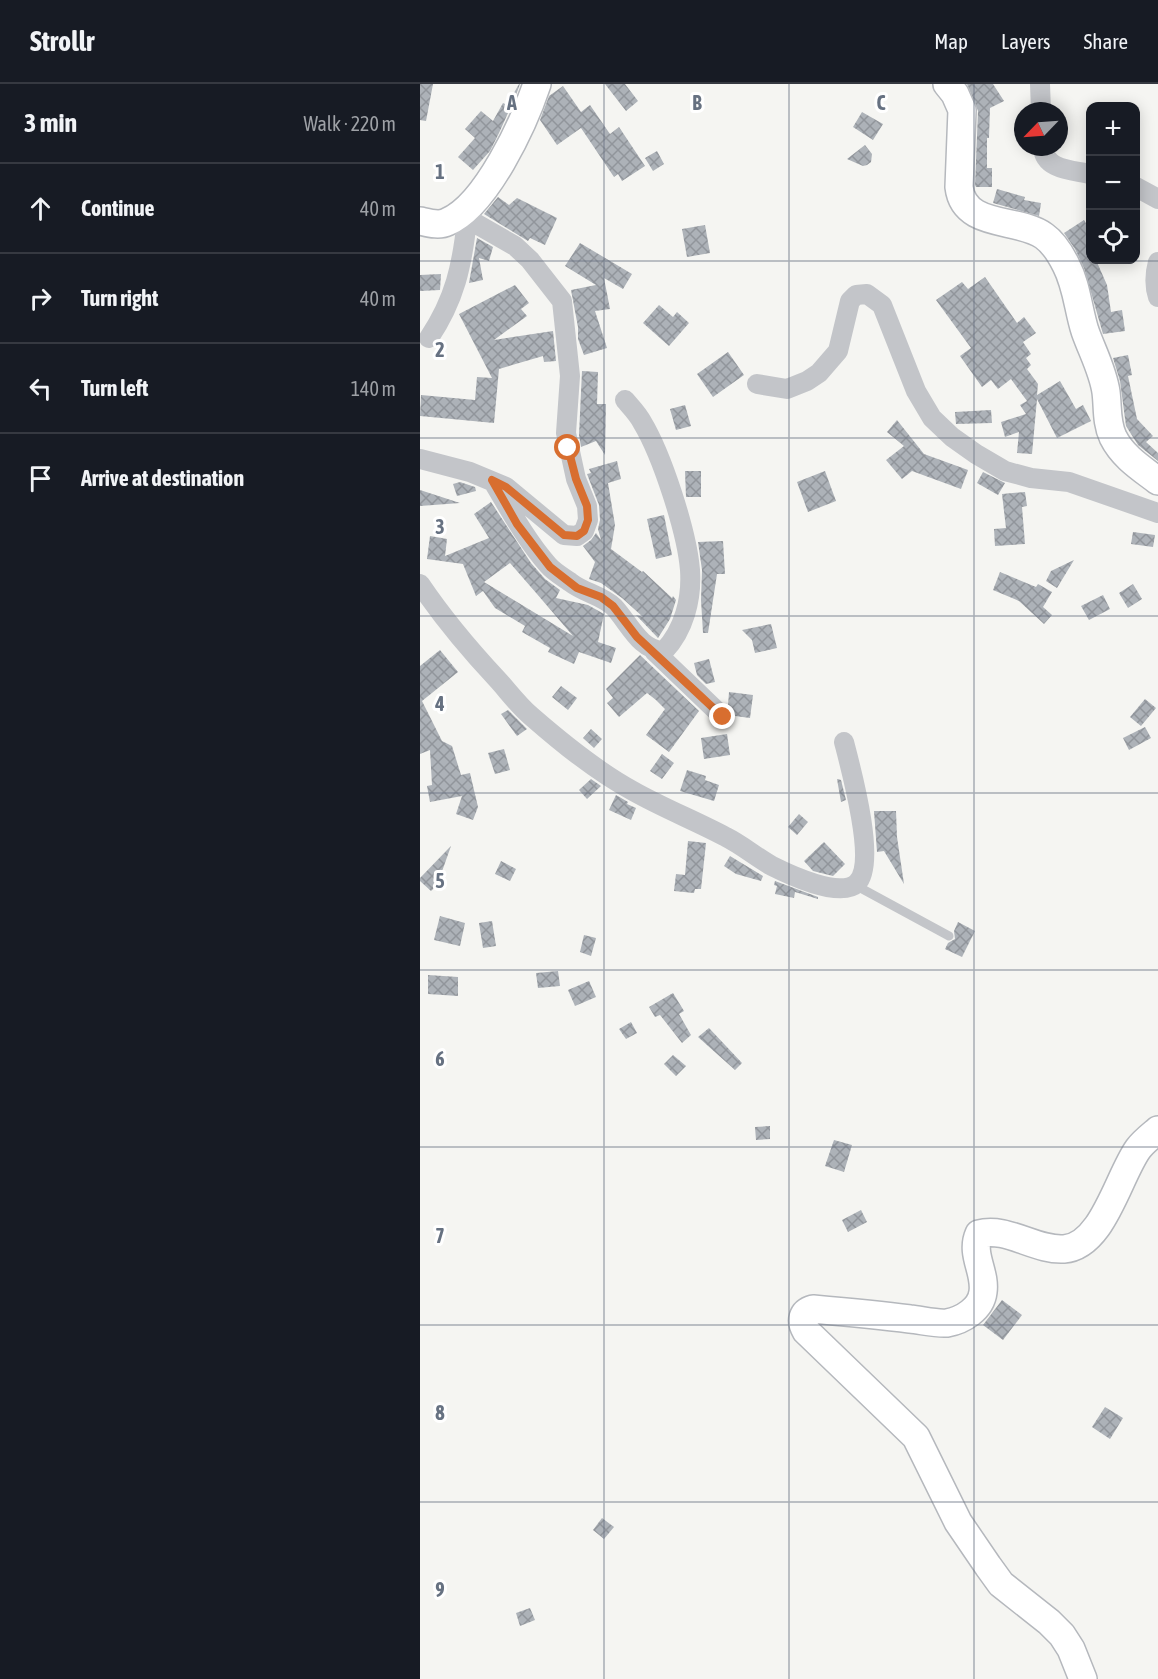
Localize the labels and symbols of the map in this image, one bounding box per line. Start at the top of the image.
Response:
text: A [506,91,517,114]
text: B [692,91,702,114]
text: C [877,91,886,114]
north arrow [1014,102,1068,156]
text: 1 [435,160,445,183]
text: 2 [435,338,445,361]
route start [554,434,580,460]
text: 3 [435,515,445,538]
text: 4 [434,692,445,715]
route end [709,703,735,729]
text: 5 [435,869,445,892]
text: 6 [435,1047,445,1070]
text: 7 [435,1224,445,1247]
text: 8 [435,1401,445,1424]
text: 9 [435,1578,445,1601]

